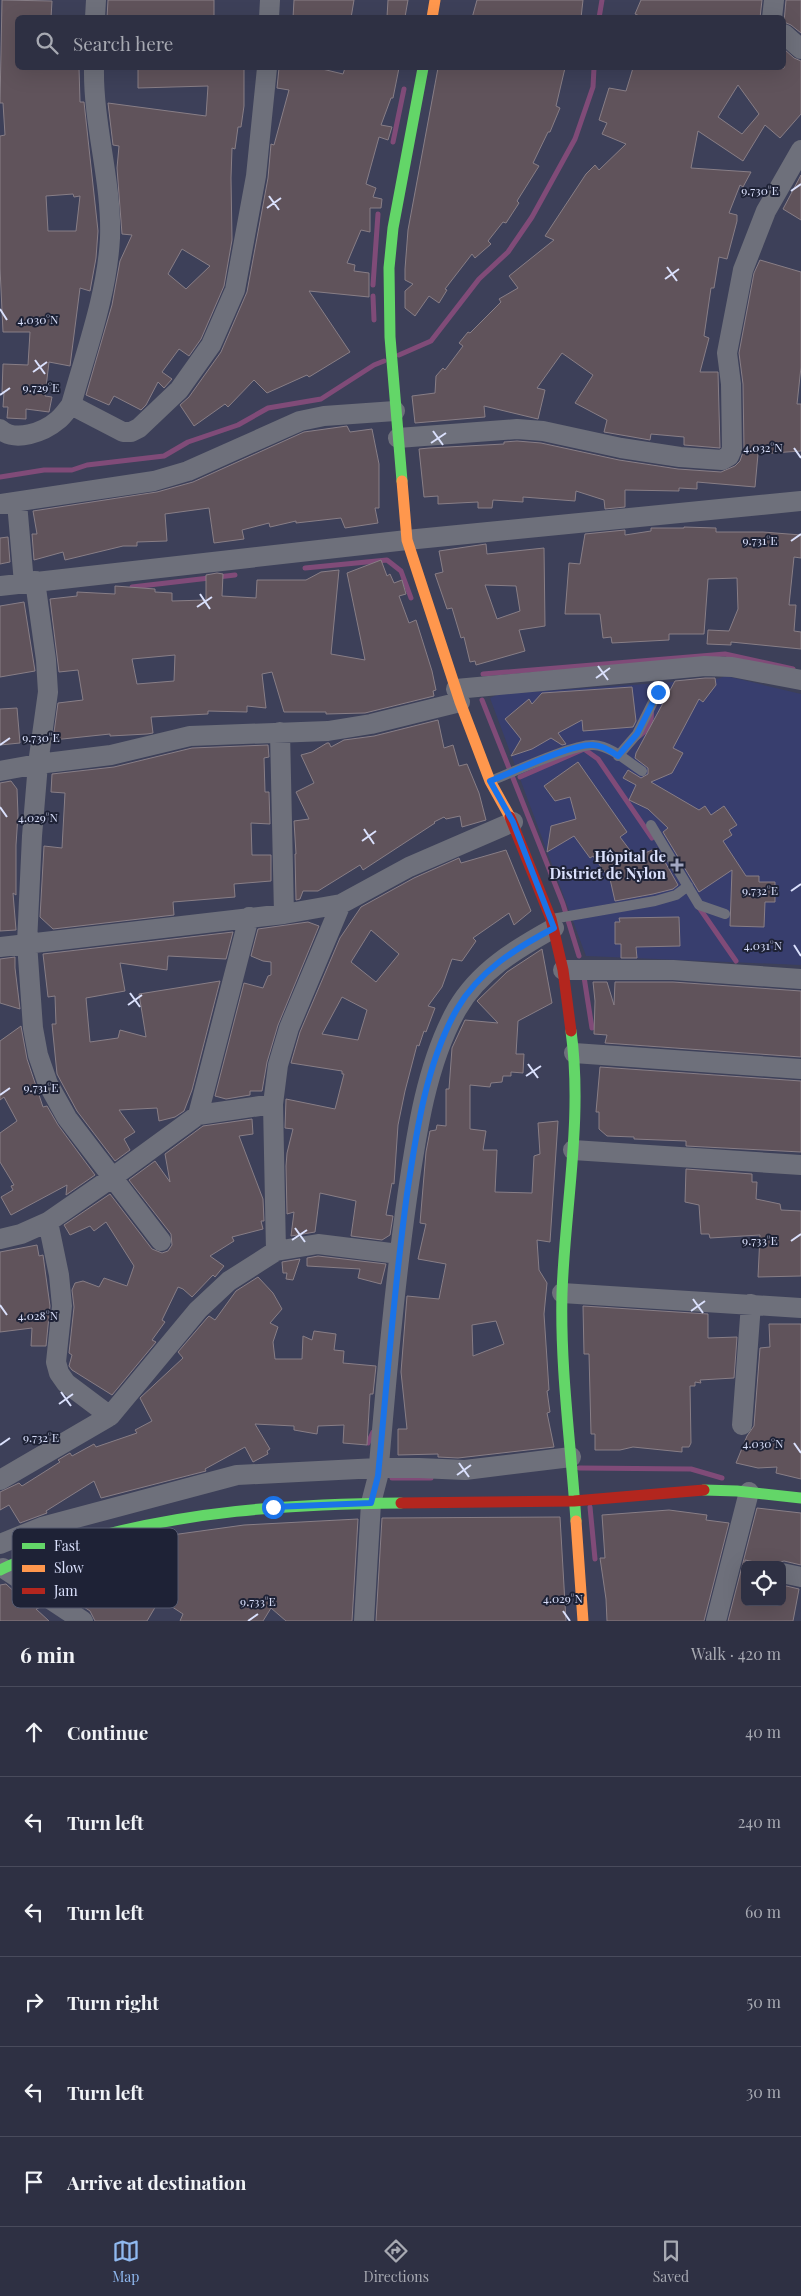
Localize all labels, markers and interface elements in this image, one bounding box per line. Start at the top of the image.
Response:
search box [15,15,786,70]
icon: search [33,29,61,57]
text: Search here [73,30,173,56]
text: 9.730°E [741,182,779,198]
text: 4.030°N [18,311,59,327]
text: 9.729°E [23,379,59,395]
text: 4.032°N [743,439,783,455]
text: 9.731°E [743,532,778,548]
route end [647,681,670,704]
text: 9.730°E [22,729,60,745]
text: 4.029°N [18,809,59,825]
place label: Hôpital de District de Nylon [549,846,667,883]
marker: Hôpital de District de Nylon [670,858,684,872]
text: 9.732°E [742,882,778,898]
text: 4.031°N [744,937,783,953]
text: 9.731°E [24,1079,59,1095]
text: 9.733°E [742,1232,778,1248]
text: 4.028°N [18,1307,59,1323]
text: 9.732°E [23,1429,59,1445]
text: 4.030°N [743,1435,784,1451]
route start [262,1496,285,1519]
legend [12,1528,178,1608]
text: Fast [54,1536,81,1555]
text: Slow [54,1558,84,1577]
map controls [741,1561,786,1606]
button: locate [741,1561,786,1606]
text: Jam [53,1581,78,1600]
text: 4.029°N [543,1590,584,1606]
text: 9.733°E [240,1593,276,1609]
text: 6 min [20,1640,75,1668]
text: Walk · 420 m [691,1643,781,1664]
icon: ahead [20,1718,48,1746]
text: Continue [67,1719,148,1745]
text: 40 m [745,1721,781,1742]
icon: left [20,1808,48,1836]
text: Turn left [67,1809,144,1835]
text: 240 m [738,1811,781,1832]
icon: left [20,1898,48,1926]
text: Turn left [67,1899,144,1925]
text: 60 m [745,1901,781,1922]
icon: right [20,1988,48,2016]
text: Turn right [67,1989,159,2015]
text: 50 m [747,1991,781,2012]
icon: left [20,2078,48,2106]
text: Turn left [67,2079,144,2105]
text: 30 m [746,2081,781,2102]
icon: arrive [20,2168,48,2196]
text: Arrive at destination [67,2169,247,2195]
tab: Map [112,2237,140,2286]
tab: Directions [364,2237,429,2286]
tab: Saved [653,2237,689,2286]

